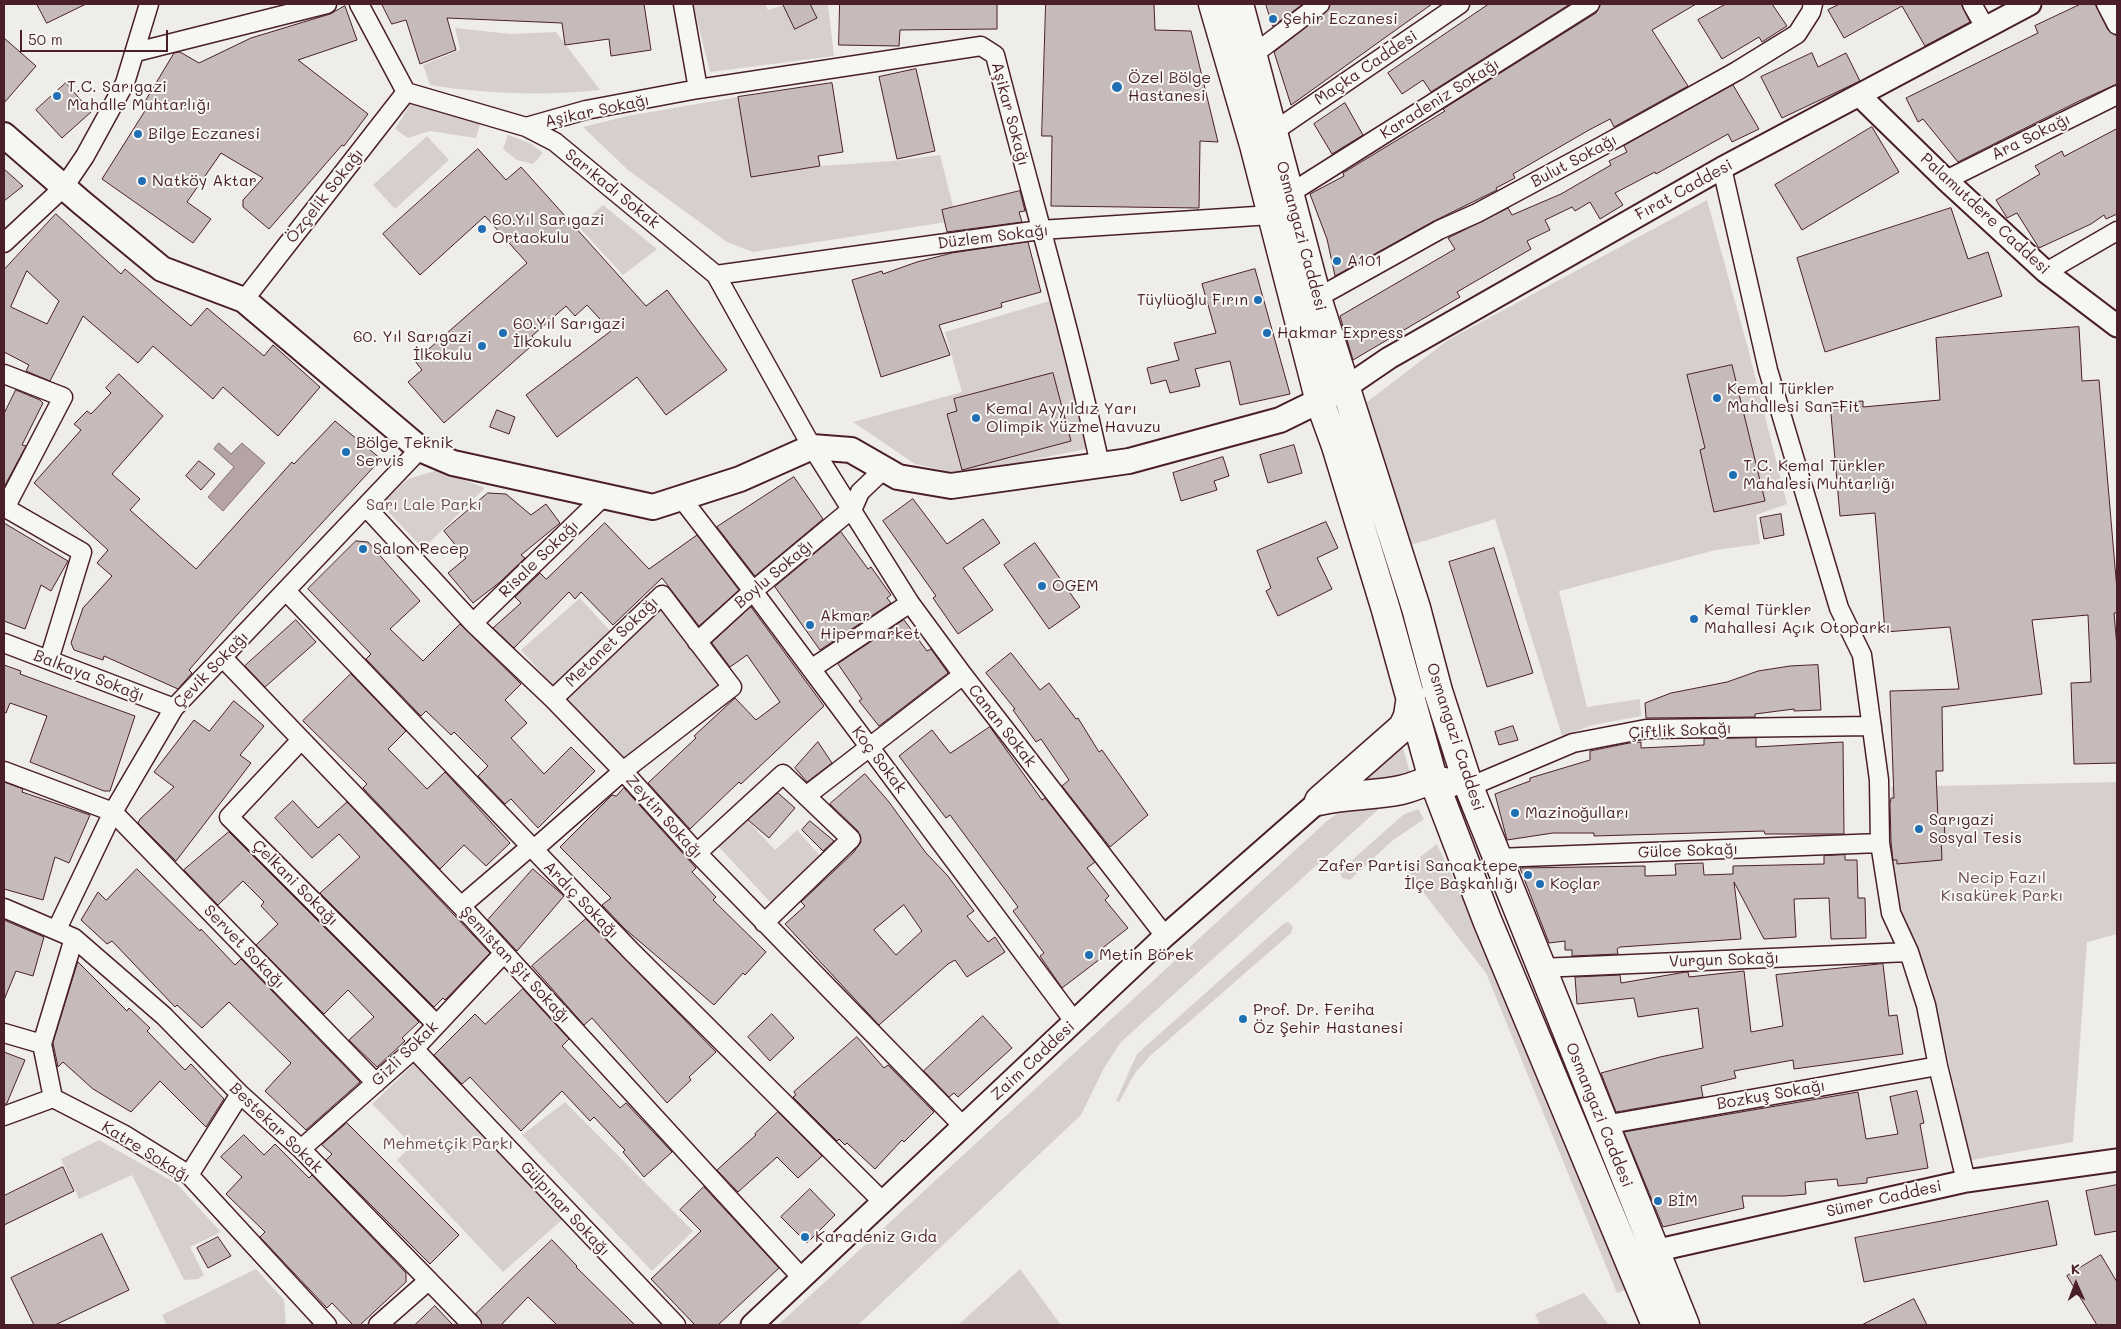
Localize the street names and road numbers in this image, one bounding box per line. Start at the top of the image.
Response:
street label: Maçka Caddesi [1311,26,1421,110]
street label: Karadeniz Sokağı [1377,55,1503,143]
street label: Aşikar Sokağı [987,60,1033,168]
street label: Aşikar Sokağı [543,91,651,131]
street label: Ara Sokağı [1988,110,2074,164]
street label: Bulut Sokağı [1528,130,1620,192]
street label: Özçelik Sokağı [282,145,368,247]
street label: Sarıkadı Sokak [561,145,663,233]
street label: Palamutdere Caddesi [1916,149,2054,279]
street label: Fırat Caddesi [1632,155,1736,225]
street label: Osmangazi Caddesi [1272,159,1330,313]
street label: Düzlem Sokağı [936,221,1050,253]
street label: Risale Sokağı [495,516,583,602]
street label: Boylu Sokağı [731,535,817,613]
street label: Metanet Sokağı [562,593,662,691]
street label: Çevik Sokağı [170,628,252,712]
street label: Balkaya Sokağı [31,646,147,706]
street label: Osmangazi Caddesi [1422,661,1488,813]
street label: Canan Sokak [964,681,1040,771]
street label: Çiftlik Sokağı [1628,719,1732,743]
street label: Koç Sokak [848,723,910,797]
street label: Zeytin Sokağı [621,771,707,863]
street label: Çelkani Sokağı [248,836,342,930]
street label: Gülce Sokağı [1638,840,1738,862]
street label: Ardıç Sokağı [539,857,623,943]
street label: Servet Sokağı [199,901,289,993]
street label: Şemistan Şit Sokağı [456,903,574,1027]
street label: Vurgun Sokağı [1669,948,1779,972]
street label: Zaim Caddesi [987,1017,1079,1105]
street label: Gizli Sokak [368,1018,442,1090]
street label: Osmangazi Caddesi [1561,1040,1637,1190]
street label: Bozkuş Sokağı [1715,1076,1827,1114]
street label: Bestekar Sokak [226,1079,326,1177]
street label: Katre Sokağı [98,1117,194,1187]
street label: Gülpınar Sokağı [516,1158,614,1260]
street label: Sümer Caddesi [1824,1176,1944,1222]

